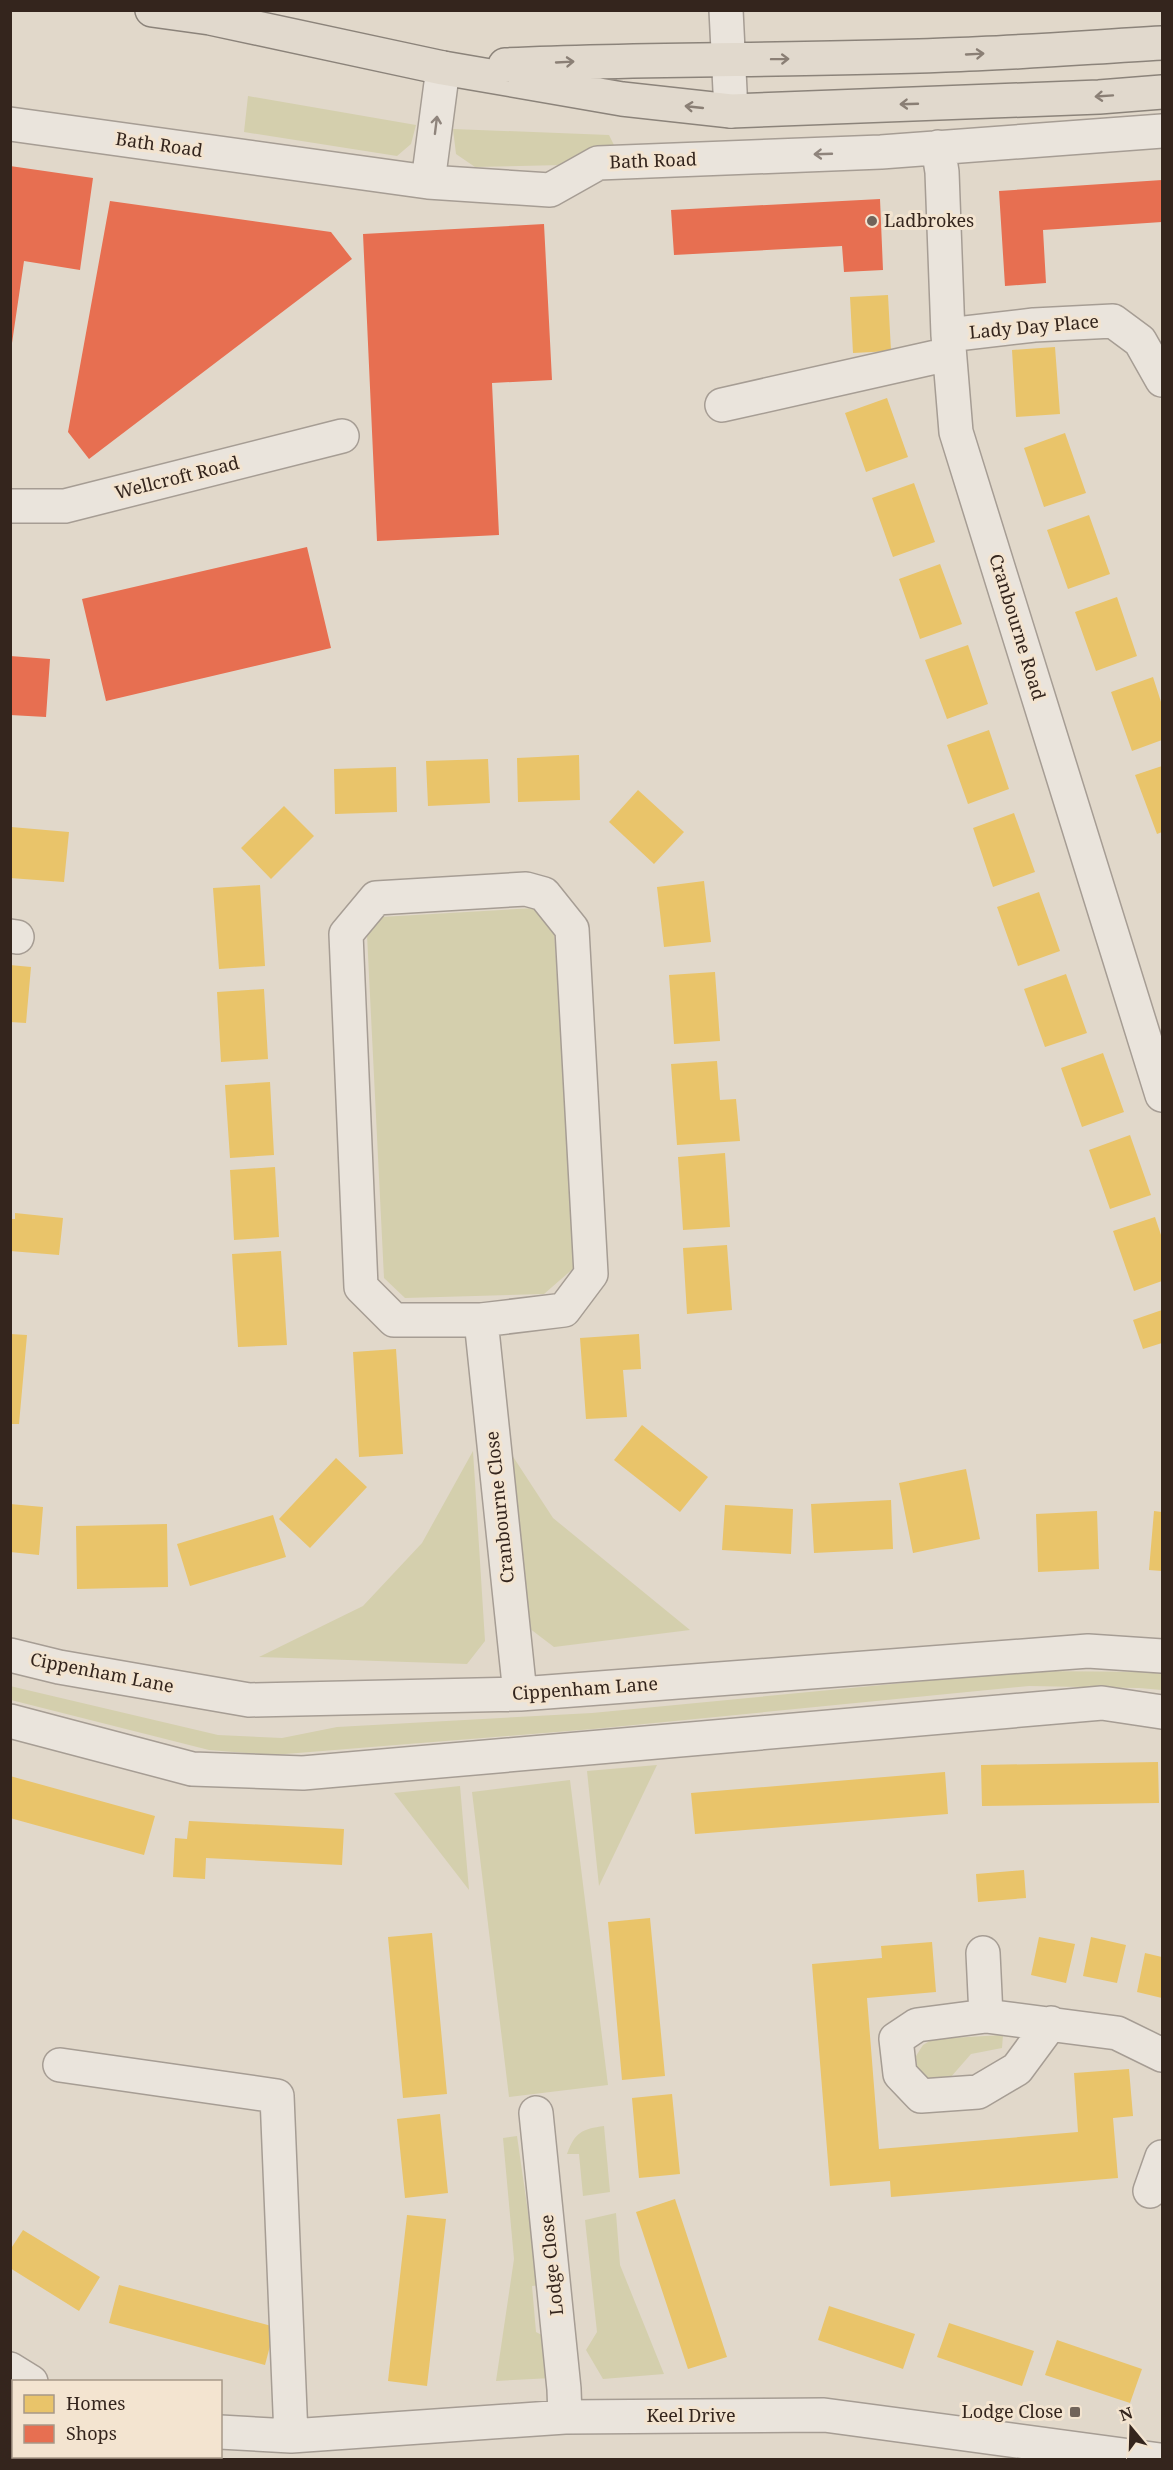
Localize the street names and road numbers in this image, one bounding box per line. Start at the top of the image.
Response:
street label: Bath Road [114,126,204,162]
street label: Bath Road [609,146,697,174]
street label: Lady Day Place [968,308,1100,344]
street label: Wellcroft Road [112,450,241,504]
street label: Cranbourne Road [984,551,1052,703]
street label: Cranbourne Close [479,1430,519,1584]
street label: Cippenham Lane [28,1646,176,1698]
street label: Cippenham Lane [511,1671,659,1705]
street label: Lodge Close [534,2213,568,2317]
street label: Keel Drive [646,2403,736,2427]

